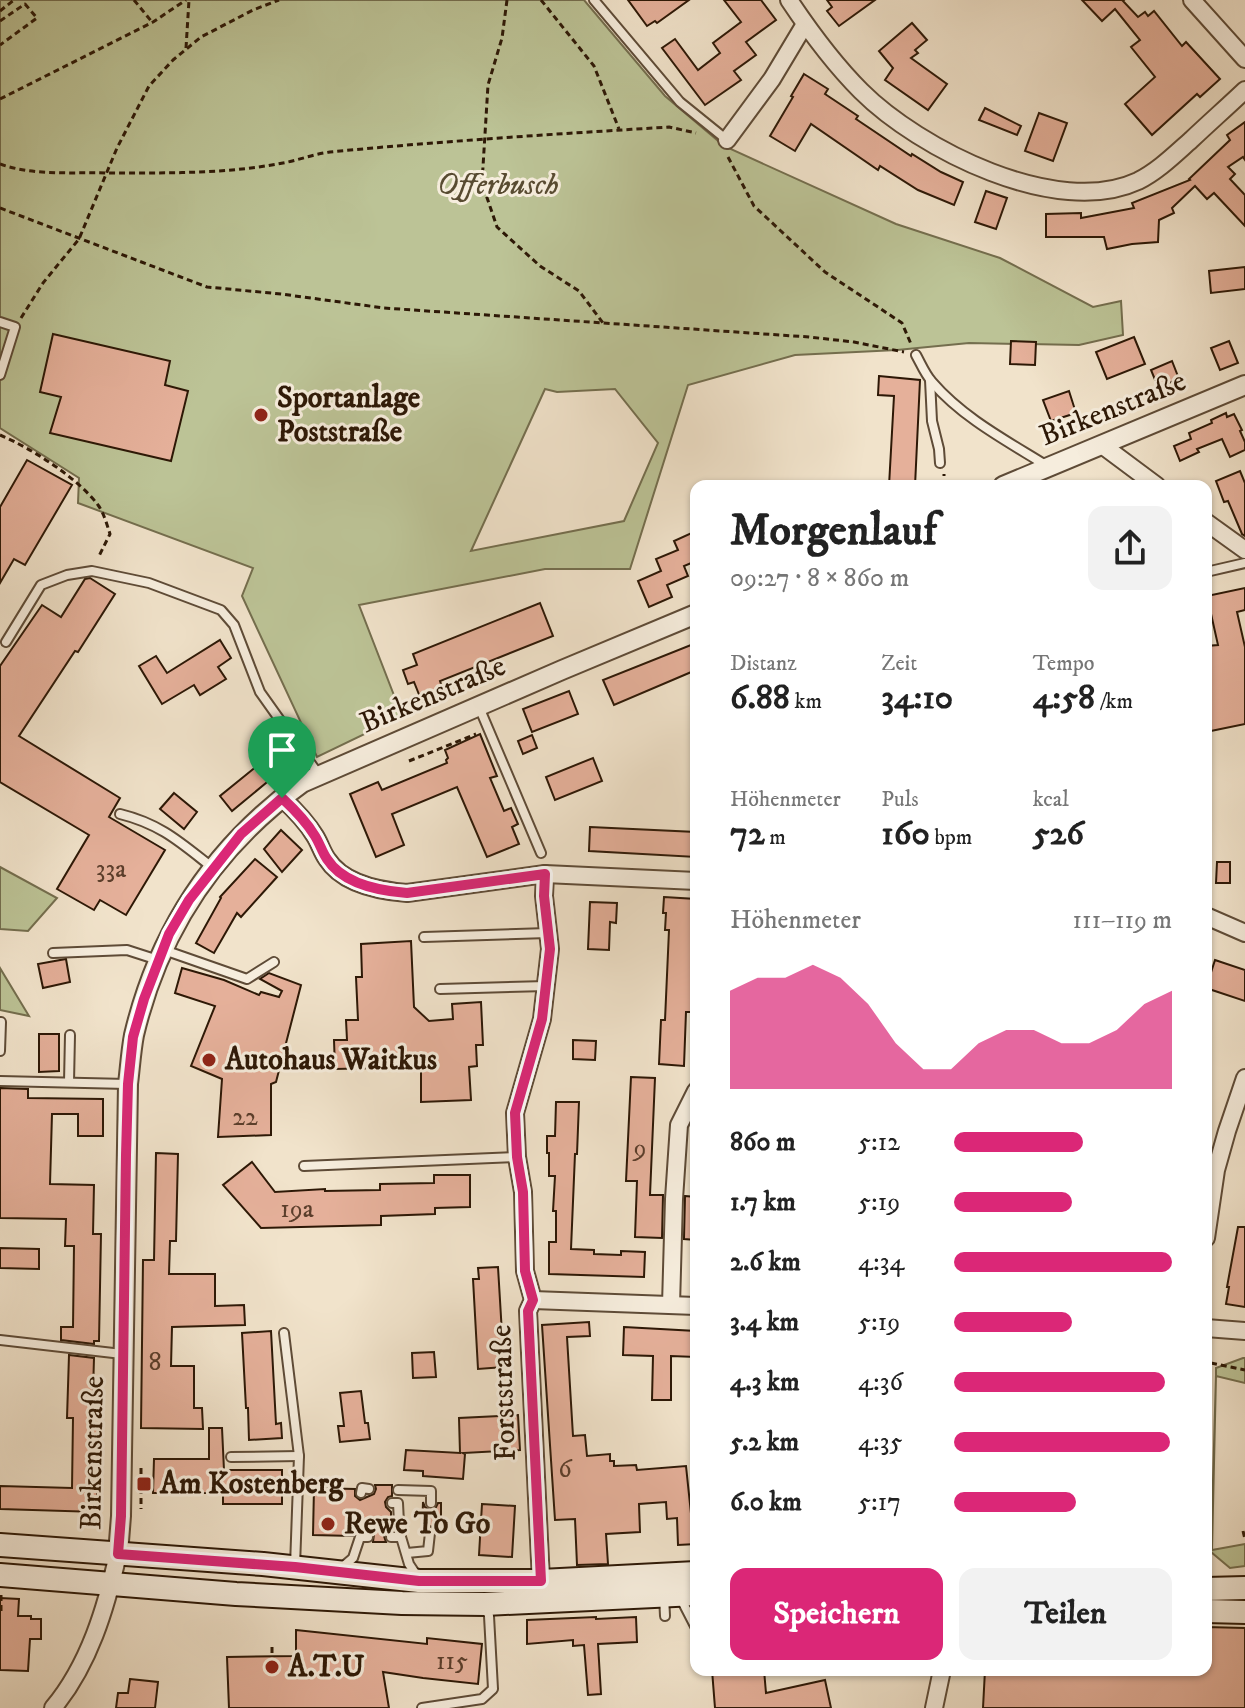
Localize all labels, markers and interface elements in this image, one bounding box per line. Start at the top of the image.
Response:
park label: Offerbusch [437,167,559,204]
street label: Birkenstraße [1034,363,1192,455]
place label: Sportanlage Poststraße [277,380,421,451]
marker: Sportanlage Poststraße [252,406,270,424]
text: Morgenlauf [730,504,937,559]
button: share [1088,506,1172,590]
text: 09:27 · 8 × 860 m [730,562,909,595]
street label: Birkenstraße [355,648,511,742]
text: Distanz [730,650,797,677]
text: Zeit [881,650,917,677]
text: Tempo [1033,650,1094,677]
text: 6.88 [730,677,790,719]
text: 34:10 [881,677,953,719]
text: 4:58 [1033,677,1095,719]
text: km [790,688,822,715]
text: /km [1095,688,1133,715]
pin [248,716,316,798]
icon: arrive [260,728,304,772]
text: Höhenmeter [730,786,841,813]
text: Puls [881,786,919,813]
text: kcal [1033,786,1069,813]
text: 72 [730,813,765,855]
text: 160 [881,813,930,855]
text: 526 [1033,813,1084,855]
text: m [765,824,786,851]
text: bpm [930,824,972,851]
house number: 33a [96,853,126,886]
text: Höhenmeter [730,904,861,937]
text: 111–119 m [1073,904,1172,937]
place label: Autohaus Waitkus [224,1042,437,1079]
marker: Autohaus Waitkus [200,1051,218,1069]
house number: 22 [232,1101,258,1134]
text: 860 m [730,1126,796,1159]
text: 5:12 [858,1126,900,1159]
house number: 9 [632,1132,646,1165]
text: 1.7 km [730,1186,796,1219]
text: 5:19 [858,1186,900,1219]
house number: 19a [280,1193,314,1226]
text: 2.6 km [730,1246,801,1279]
text: 4:34 [858,1246,904,1279]
text: 3.4 km [730,1306,799,1339]
text: 5:19 [858,1306,900,1339]
street label: Forststraße [483,1324,525,1462]
house number: 8 [148,1346,162,1379]
text: 4.3 km [730,1366,799,1399]
text: 4:36 [858,1366,903,1399]
street label: Birkenstraße [73,1375,113,1531]
text: 5.2 km [730,1426,799,1459]
text: 4:35 [858,1426,902,1459]
house number: 6 [558,1453,573,1486]
place label: Am Kostenberg [159,1466,345,1503]
marker: Am Kostenberg [135,1475,153,1493]
text: 6.0 km [730,1486,802,1519]
text: 5:17 [858,1486,901,1519]
place label: Rewe To Go [344,1506,490,1543]
marker: Rewe To Go [319,1515,337,1533]
button: Speichern [730,1568,943,1660]
button: Teilen [959,1568,1172,1660]
house number: 115 [436,1645,468,1678]
place label: A.T.U [287,1649,364,1686]
marker: A.T.U [263,1658,281,1676]

